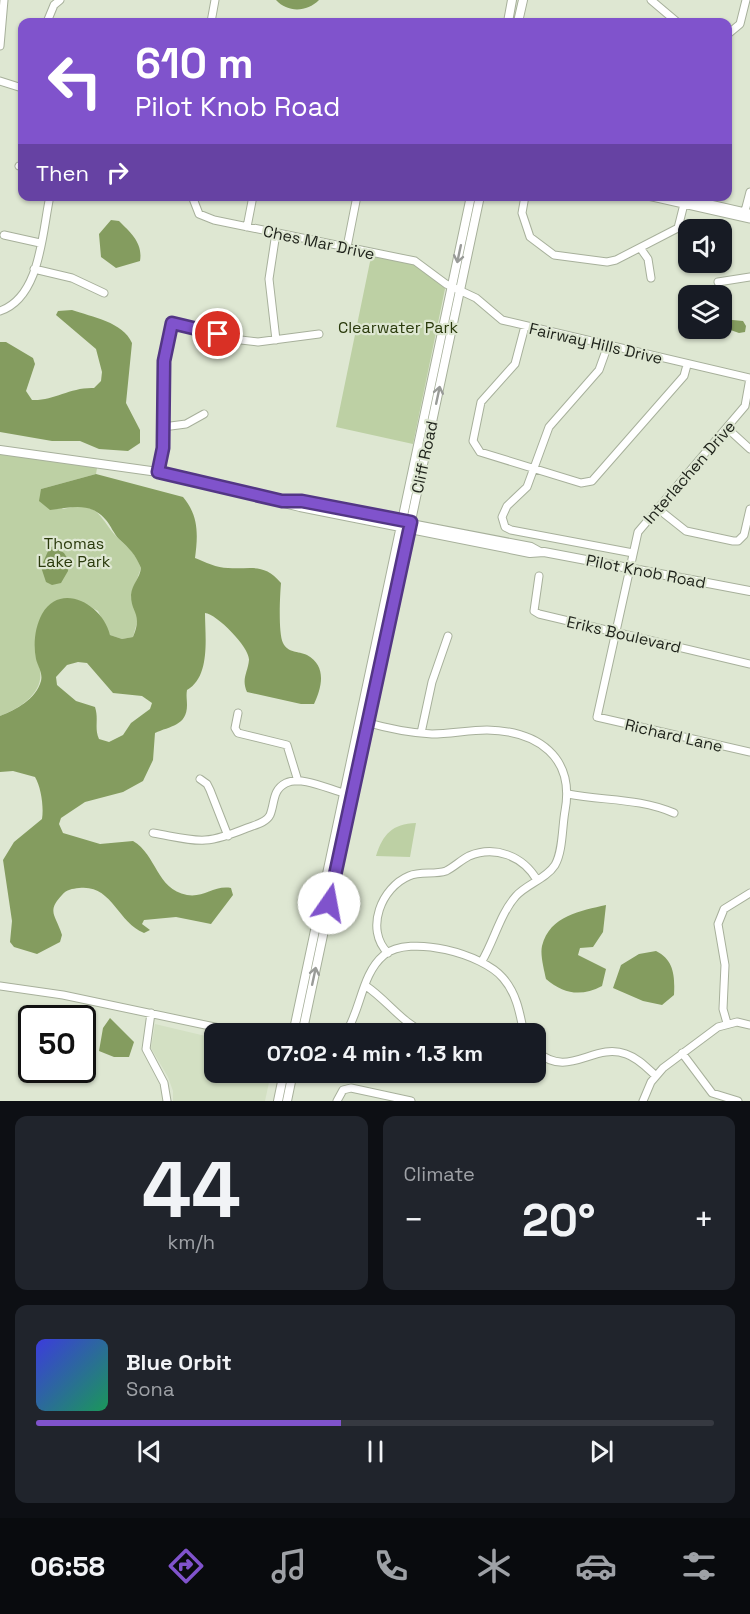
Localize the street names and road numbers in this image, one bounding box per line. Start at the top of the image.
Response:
street label: Ches Mar Drive [261,220,377,265]
street label: Fairway Hills Drive [527,318,665,369]
street label: Interlachen Drive [639,416,740,528]
street label: Cliff Road [407,419,442,495]
street label: Pilot Knob Road [584,550,708,593]
street label: Eriks Boulevard [565,611,683,658]
street label: Richard Lane [623,714,725,757]

